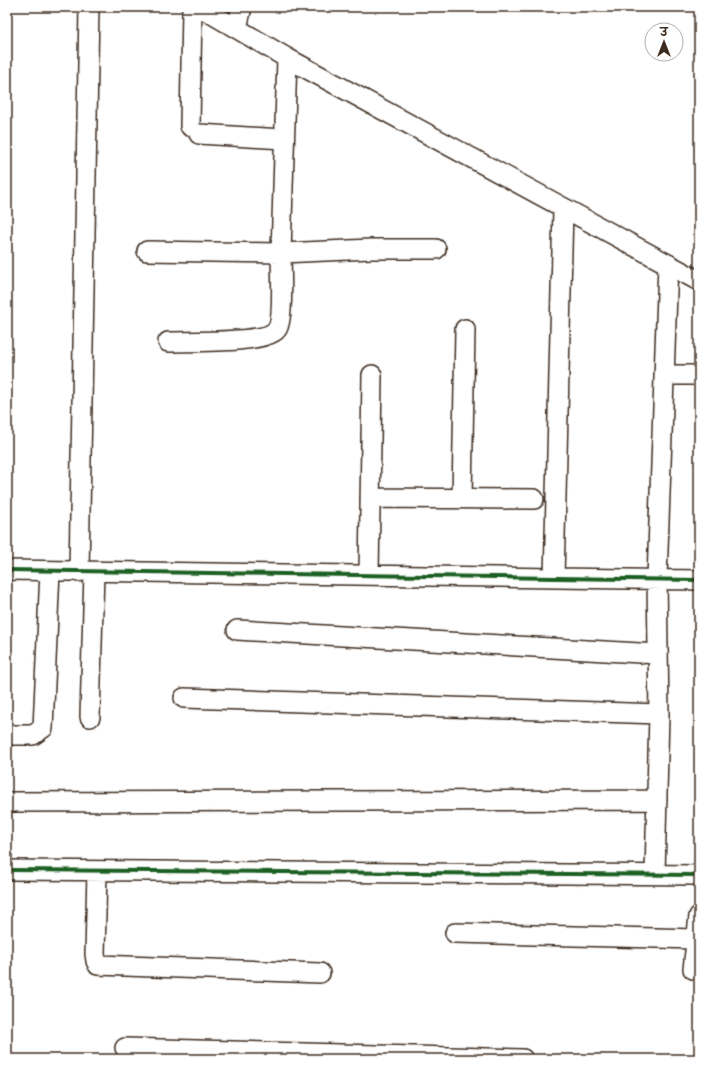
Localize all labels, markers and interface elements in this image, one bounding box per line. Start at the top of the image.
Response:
north arrow [644,22,684,62]
text: उ [659,25,669,41]

